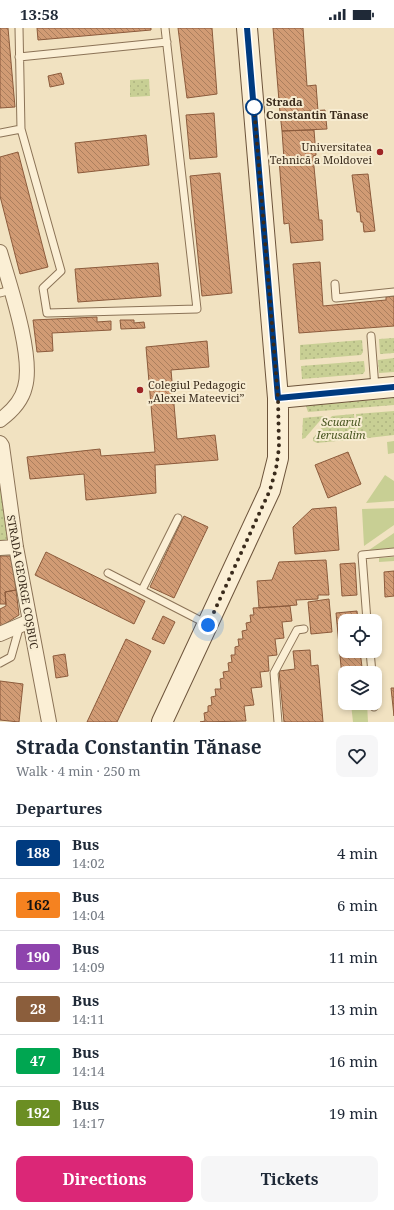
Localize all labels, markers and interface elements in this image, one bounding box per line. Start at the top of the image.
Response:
text: 13:58 [20,4,58,24]
place label: Strada Constantin Tănase [266,94,369,122]
marker: Strada Constantin Tănase [245,98,263,116]
place label: Universitatea Tehnică a Moldovei [270,139,372,167]
marker: Universitatea Tehnică a Moldovei [375,147,385,157]
place label: Colegiul Pedagogic „Alexei Mateevici” [148,377,246,405]
marker: Colegiul Pedagogic „Alexei Mateevici” [135,385,145,395]
park label: Scuarul Ierusalim [315,414,366,442]
street label: STRADA GEORGE COȘBUC [4,514,42,651]
map controls [338,614,382,710]
button: locate [338,614,382,658]
your location [198,615,218,635]
button: layers [338,666,382,710]
text: Strada Constantin Tănase [16,734,262,760]
button: heart [336,735,378,777]
text: Walk · 4 min · 250 m [16,762,141,780]
text: Departures [16,798,102,818]
text: Bus [72,834,99,854]
text: 188 [26,843,50,862]
text: 4 min [337,843,378,863]
text: 14:02 [72,854,105,872]
text: Bus [72,886,99,906]
text: 162 [26,895,50,914]
text: 6 min [337,895,378,915]
text: 14:04 [72,906,105,924]
text: Bus [72,938,99,958]
text: 190 [26,947,50,966]
text: 11 min [329,947,378,967]
text: 14:09 [72,958,105,976]
text: Bus [72,990,99,1010]
text: 28 [30,999,46,1018]
text: 13 min [329,999,378,1019]
text: 14:11 [72,1010,105,1028]
text: Bus [72,1042,99,1062]
text: 47 [30,1051,46,1070]
text: 16 min [329,1051,378,1071]
text: 14:14 [72,1062,105,1080]
text: Bus [72,1094,99,1114]
text: 192 [26,1103,50,1122]
text: 19 min [329,1103,378,1123]
text: 14:17 [72,1114,105,1132]
button: Directions [16,1156,193,1202]
button: Tickets [201,1156,378,1202]

